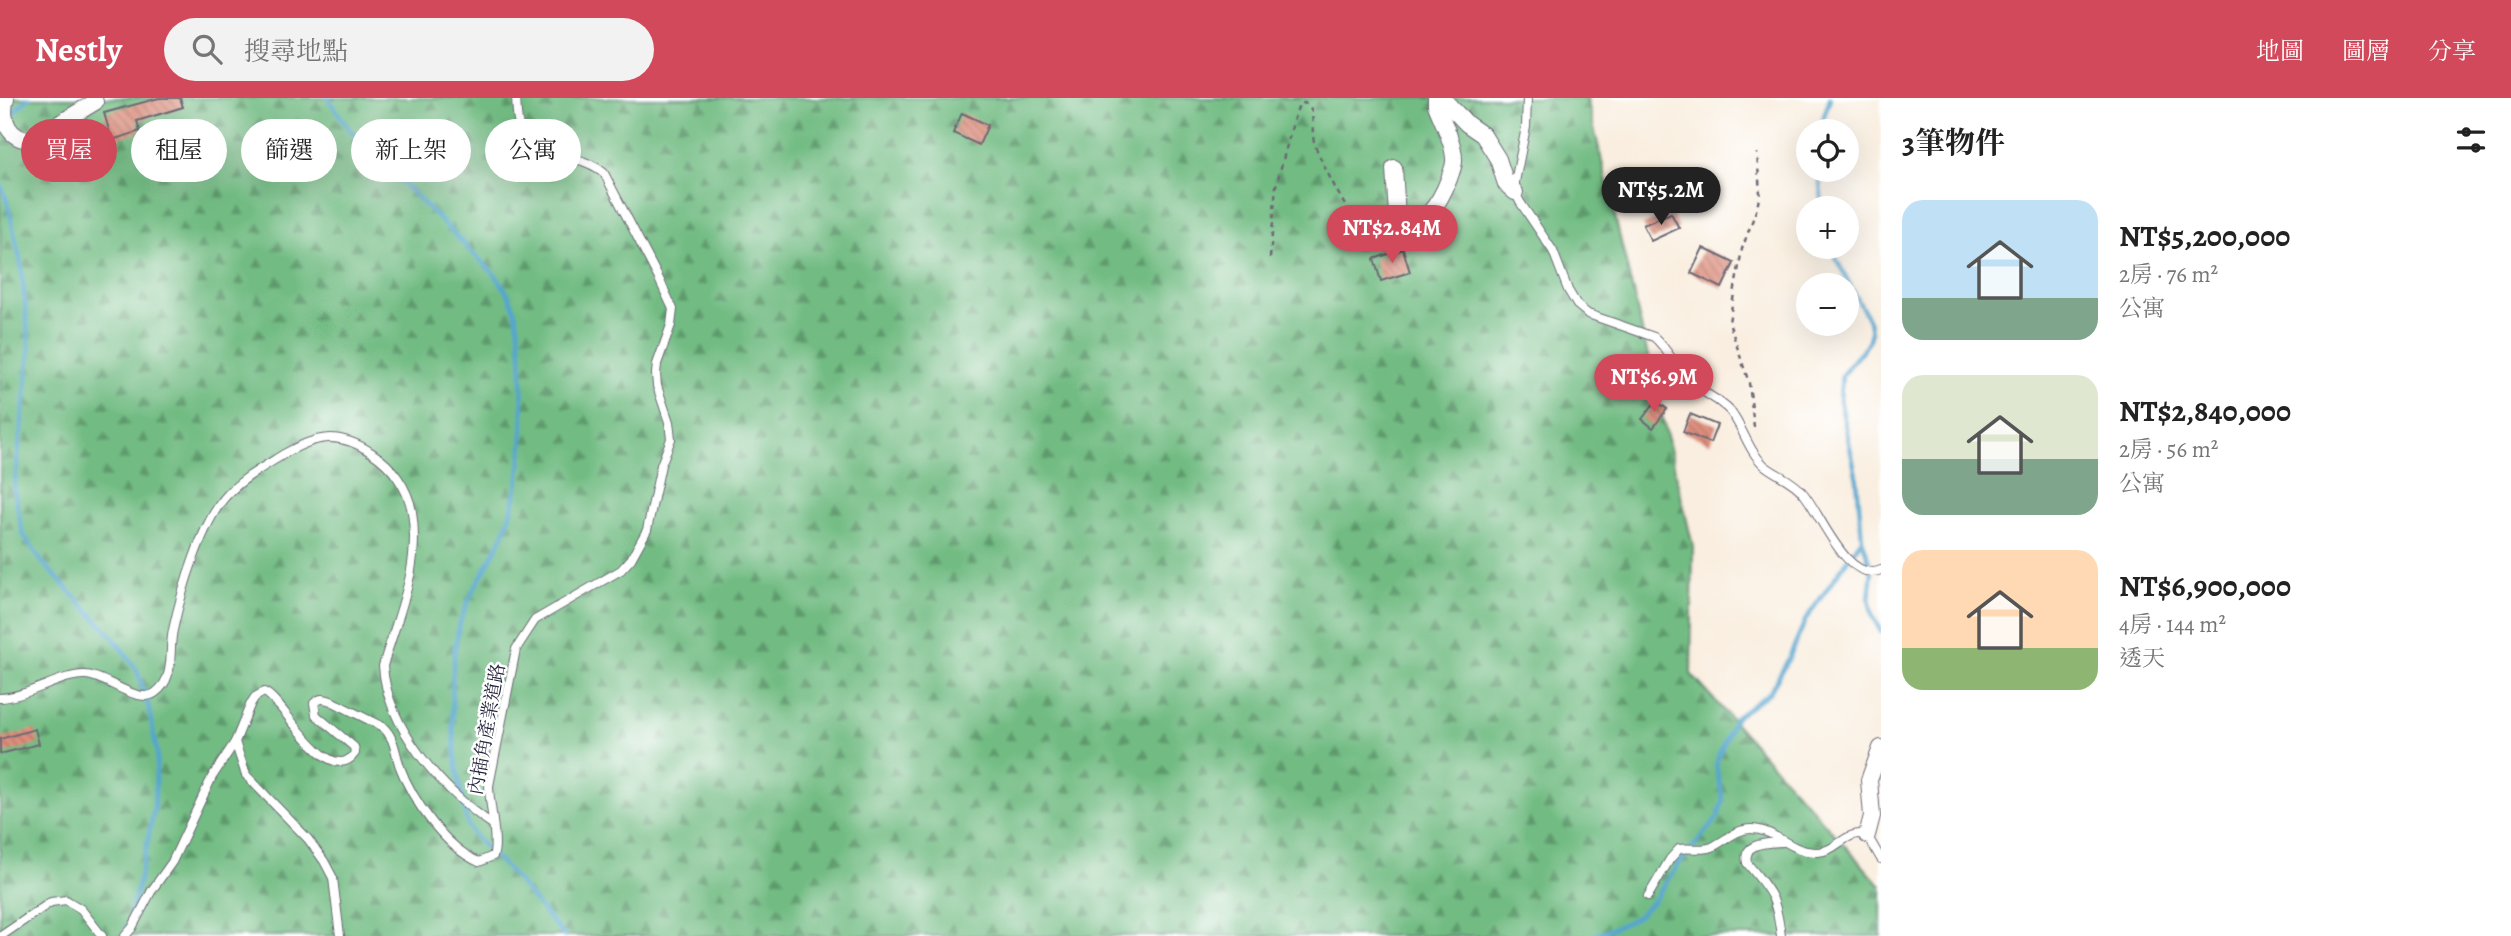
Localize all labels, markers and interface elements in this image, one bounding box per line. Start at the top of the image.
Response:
search box [164,18,654,81]
text: Nestly [35,27,122,72]
icon: search [188,30,226,68]
text: 搜尋地點 [244,34,348,69]
text: 地圖 [2256,35,2304,67]
text: 圖層 [2342,35,2390,67]
text: 分享 [2428,35,2476,67]
chip: 買屋 [21,119,117,182]
chip: 租屋 [131,119,227,182]
chip: 篩選 [241,119,337,182]
chip: 新上架 [351,119,471,182]
chip: 公寓 [485,119,581,182]
map controls [1796,119,1859,336]
button: locate [1796,119,1859,182]
icon: filters [2452,121,2490,159]
text: 3筆物件 [1902,123,2005,163]
pin: NT$5.2M [1596,167,1726,227]
text: NT$5.2M [1618,174,1704,205]
button: + [1796,196,1859,259]
pin: NT$2.84M [1320,206,1464,265]
text: NT$2.84M [1343,212,1441,243]
text: NT$5,200,000 [2119,216,2290,256]
icon: home [1958,228,2042,312]
text: 2房 · 76 m² [2119,259,2218,290]
button: − [1796,273,1859,336]
text: 公寓 [2119,293,2165,324]
pin: NT$6.9M [1589,354,1719,414]
text: NT$6.9M [1610,361,1698,392]
text: NT$2,840,000 [2119,391,2291,431]
icon: home [1958,403,2042,487]
text: 2房 · 56 m² [2119,434,2218,465]
text: 公寓 [2119,468,2165,499]
text: NT$6,900,000 [2119,566,2291,606]
icon: home [1958,578,2042,662]
text: 4房 · 144 m² [2119,609,2226,640]
text: 透天 [2119,643,2165,674]
street label: 內插角產業道路 [463,661,511,797]

